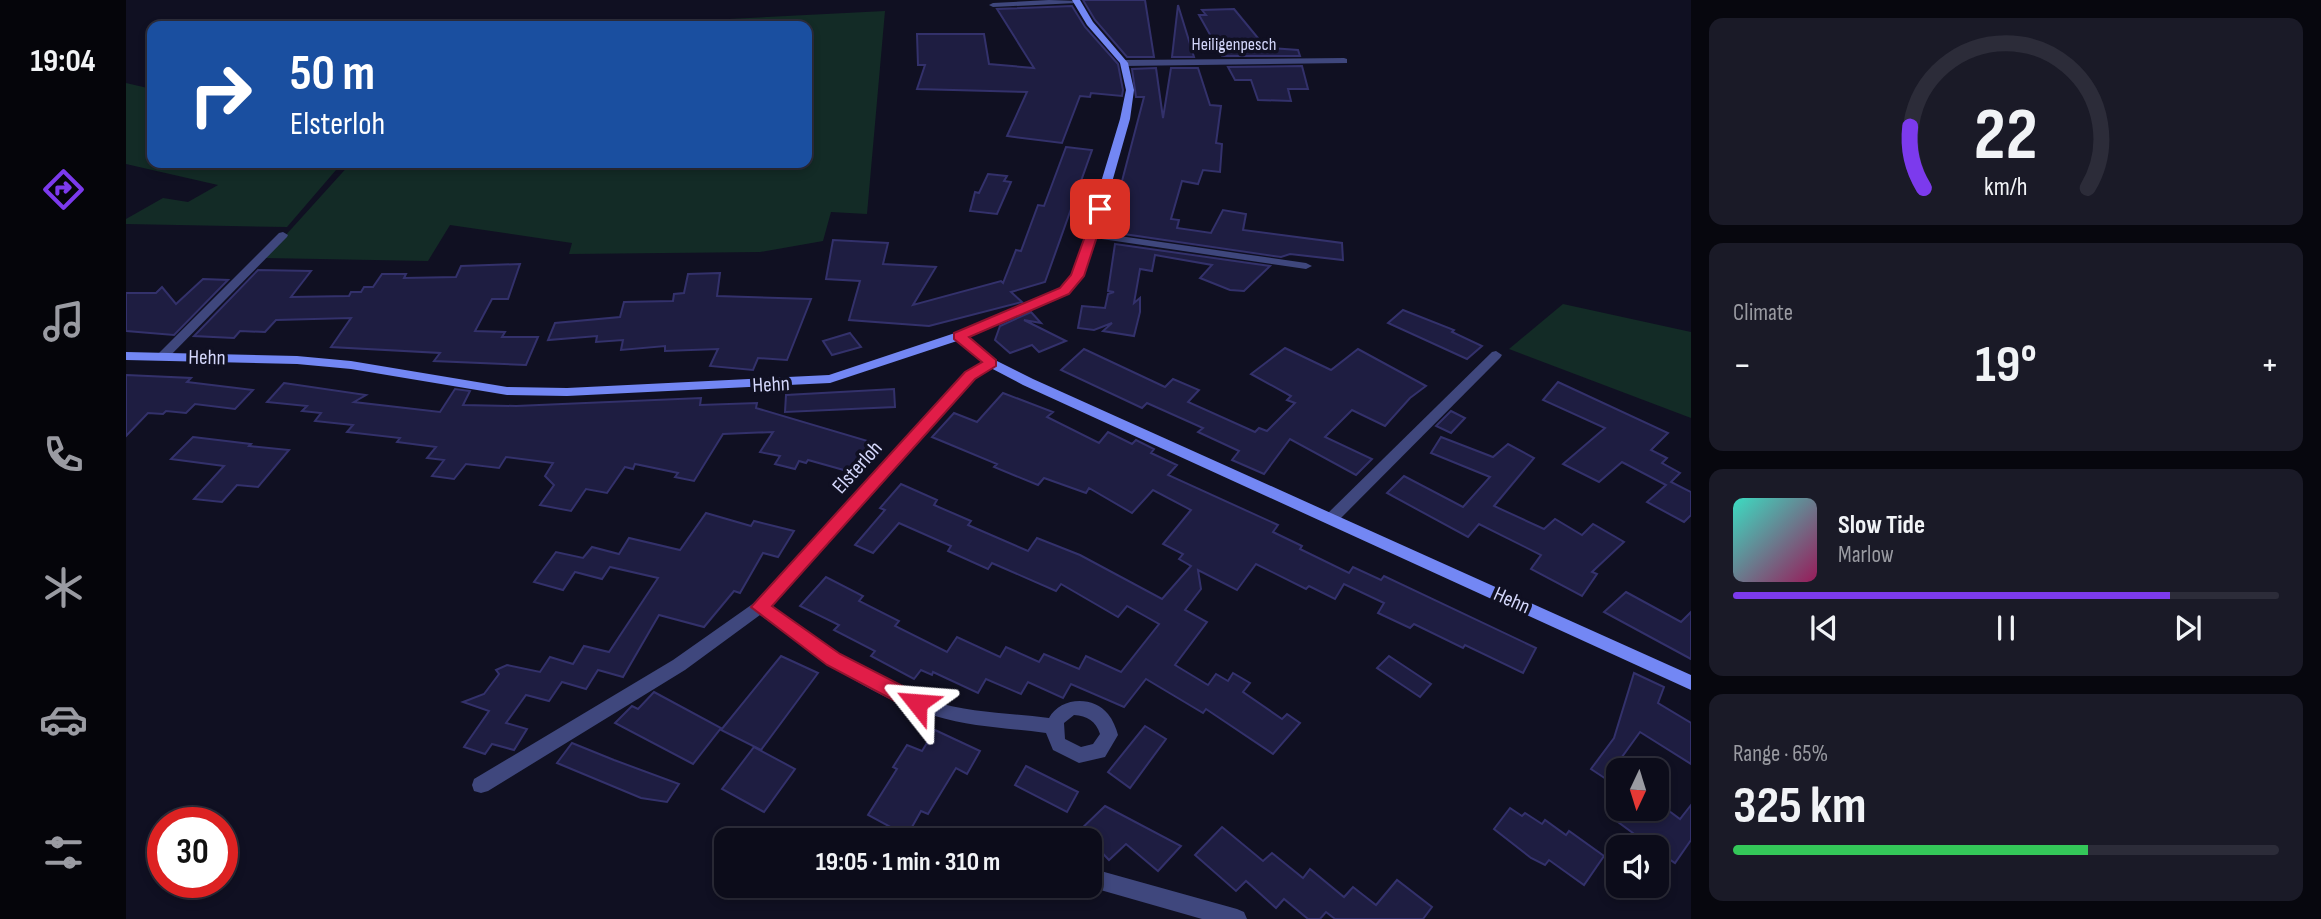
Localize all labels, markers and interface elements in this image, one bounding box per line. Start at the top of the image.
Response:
street label: Heiligenpesch [1192,34,1276,55]
text: 19:04 [31,42,95,81]
text: 50 m [290,45,375,104]
icon: right [175,49,266,140]
text: 22 [1974,92,2038,180]
text: Elsterloh [290,105,385,144]
icon: directions [39,165,88,214]
text: km/h [1984,171,2028,202]
pin [1070,179,1130,239]
icon: arrive [1081,190,1119,228]
icon: music [39,297,88,346]
text: Climate [1733,299,1793,327]
text: 19° [1975,334,2037,397]
text: − [1733,343,1752,388]
text: + [2260,343,2279,388]
street label: Hehn [188,345,226,370]
street label: Hehn [752,371,790,398]
icon: phone [39,430,88,479]
street label: Elsterloh [827,436,888,499]
text: Slow Tide [1838,510,1925,541]
text: Marlow [1838,541,1894,569]
icon: climate [39,563,88,612]
street label: Hehn [1490,581,1534,619]
icon: previous [1805,609,1843,647]
icon: pause [1987,609,2025,647]
icon: next [2169,609,2207,647]
position arrow [880,666,954,740]
icon: car [39,695,88,744]
text: Range · 65% [1733,740,1828,768]
north arrow [1606,758,1670,821]
map controls [1606,758,1669,898]
text: 325 km [1733,775,1866,838]
speed limit sign: 30 [147,807,238,898]
icon: filters [39,828,88,877]
button: sound [1606,835,1669,898]
text: 19:05 · 1 min · 310 m [816,847,1000,878]

